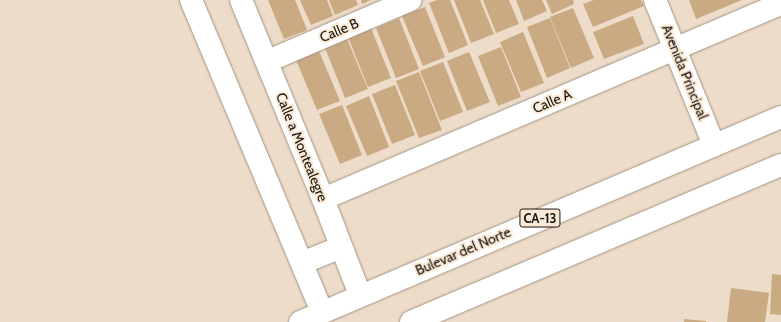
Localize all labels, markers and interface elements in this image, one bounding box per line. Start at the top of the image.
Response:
street label: Calle B [317,14,361,46]
street label: Avenida Principal [658,22,712,122]
street label: Calle A [530,85,574,117]
street label: Calle a Montealegre [272,90,332,204]
road number: CA-13 [519,207,561,229]
street label: Bulevar del Norte [413,223,513,279]

